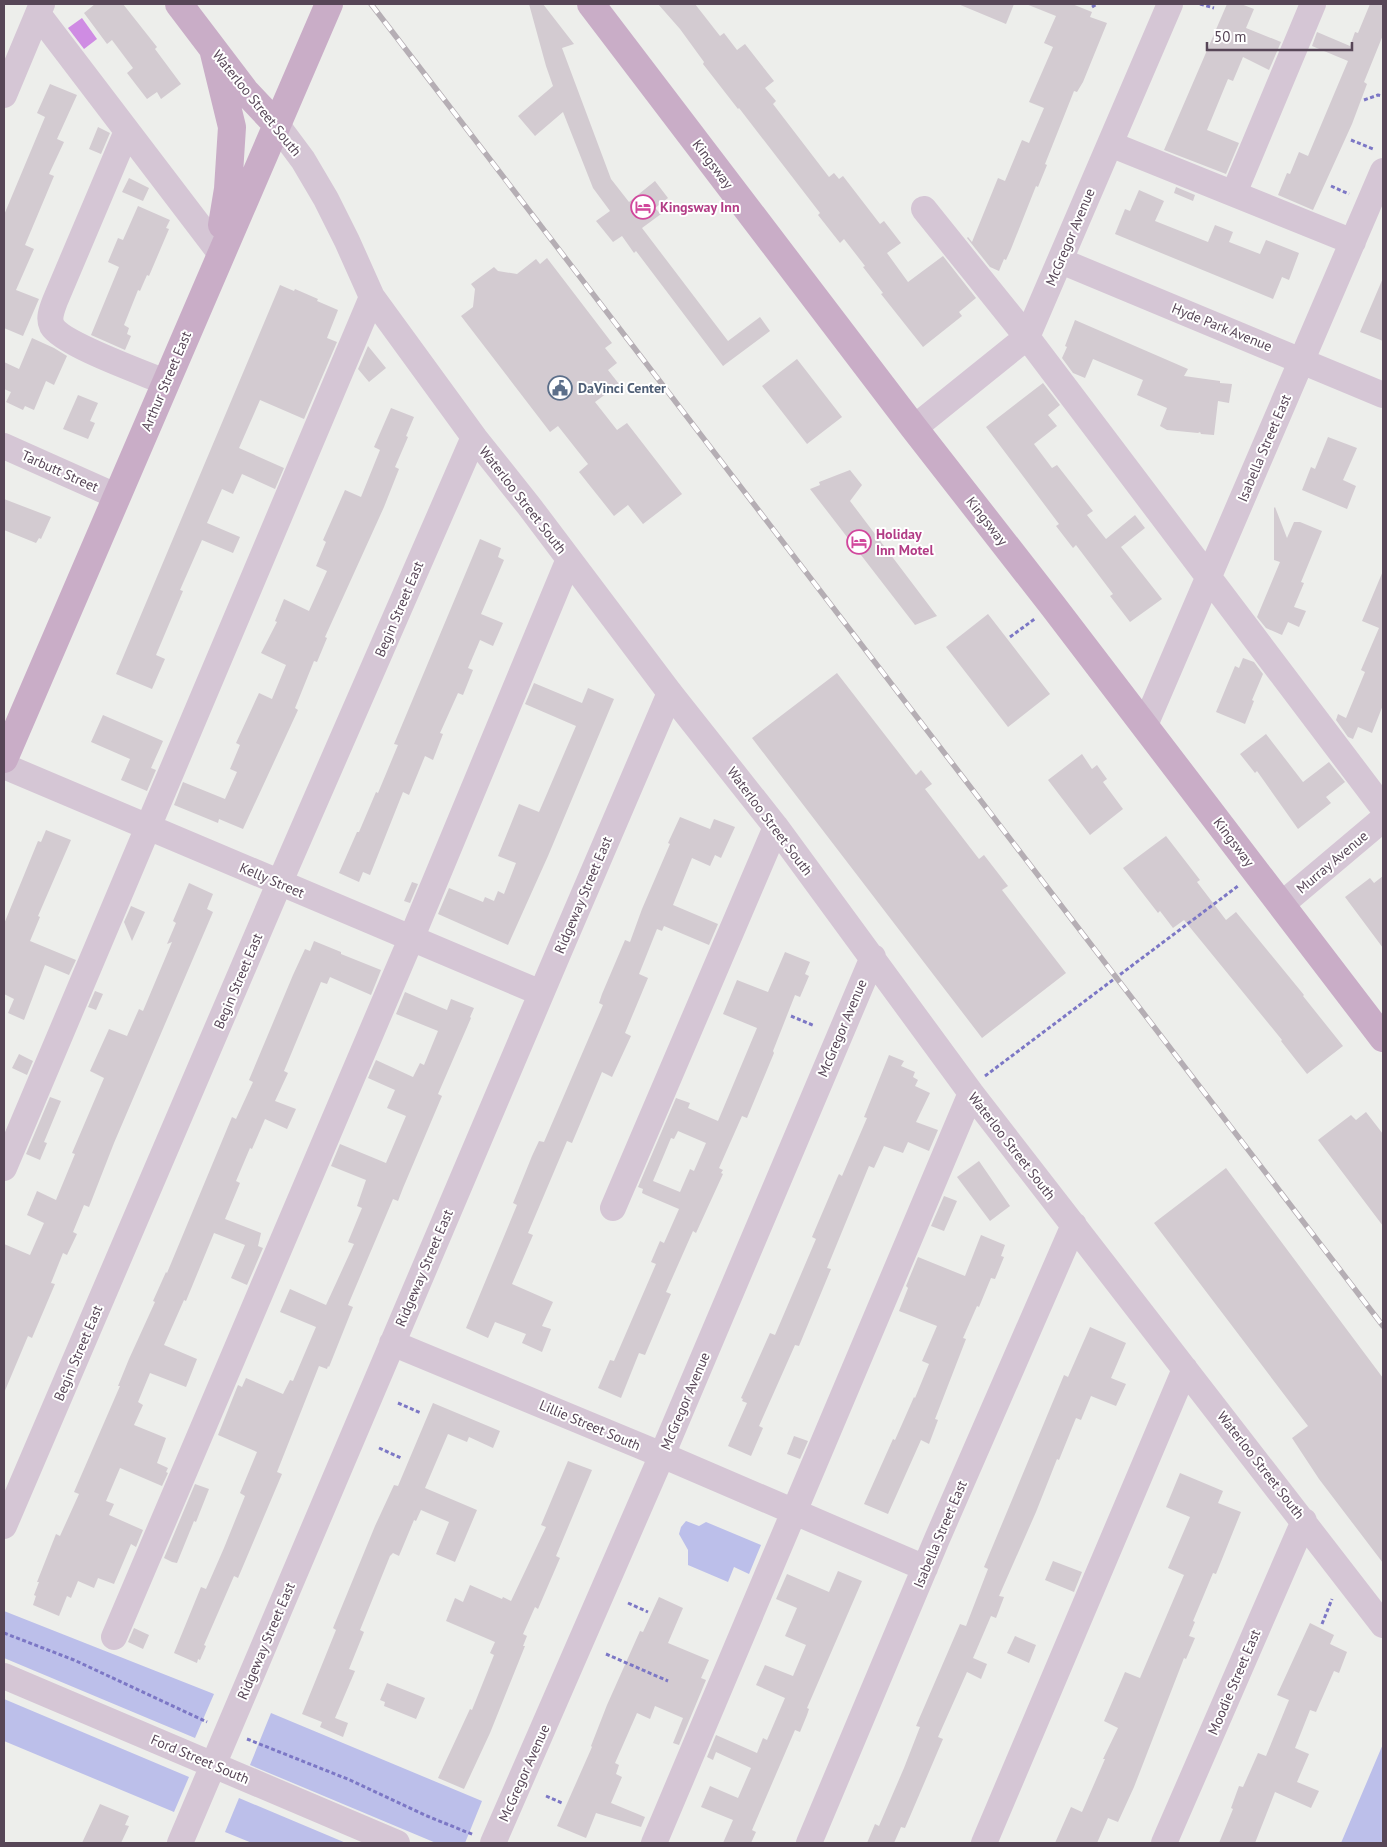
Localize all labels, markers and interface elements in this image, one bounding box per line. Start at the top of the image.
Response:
scale bar [1207,20,1352,52]
text: 50 m [1214,27,1247,46]
street label: Waterloo Street South [209,46,305,160]
street label: Kingsway [689,136,738,193]
street label: McGregor Avenue [1041,185,1099,289]
hotel icon: Kingsway Inn [630,194,656,220]
place label: Kingsway Inn [660,198,740,216]
street label: Hyde Park Avenue [1169,299,1275,355]
street label: Arthur Street East [137,328,195,433]
public building icon: DaVinci Center [547,375,573,401]
place label: DaVinci Center [578,379,666,397]
street label: Isabella Street East [1233,391,1295,504]
street label: Waterloo Street South [475,443,571,557]
street label: Tarbutt Street [19,446,101,496]
street label: Kingsway [962,493,1012,549]
place label: Holiday Inn Motel [876,525,934,559]
hotel icon: Holiday Inn Motel [846,529,872,555]
street label: Begin Street East [371,558,427,660]
street label: Waterloo Street South [723,763,817,879]
street label: Kingsway [1210,814,1259,871]
street label: Murray Avenue [1292,827,1372,897]
street label: Ridgeway Street East [550,833,616,956]
street label: Kelly Street [237,858,307,902]
street label: Begin Street East [210,930,266,1032]
street label: McGregor Avenue [813,976,871,1080]
street label: Waterloo Street South [964,1089,1060,1203]
street label: Ridgeway Street East [391,1206,457,1329]
street label: Begin Street East [50,1302,106,1404]
street label: McGregor Avenue [656,1349,714,1453]
street label: Lillie Street South [537,1396,643,1454]
street label: Waterloo Street South [1213,1408,1309,1522]
street label: Isabella Street East [909,1477,971,1590]
street label: Ridgeway Street East [233,1579,299,1702]
street label: Moodie Street East [1204,1626,1264,1737]
street label: McGregor Avenue [495,1722,553,1824]
street label: Ford Street South [148,1730,252,1788]

